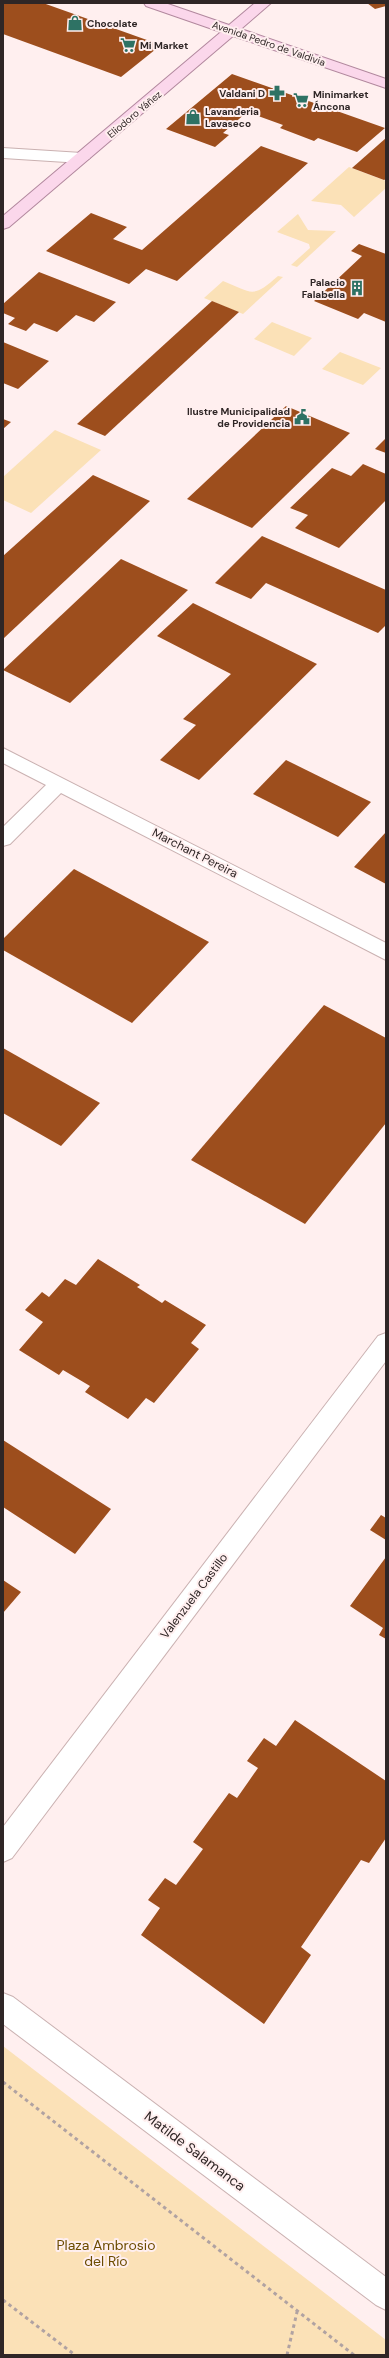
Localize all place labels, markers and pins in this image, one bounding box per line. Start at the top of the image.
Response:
shop icon: Chocolate [66,14,84,32]
place label: Chocolate [87,17,138,30]
supermarket icon: Mi Market [119,36,137,54]
place label: Mi Market [140,39,188,52]
pharmacy icon: Valdani D [268,84,286,102]
place label: Valdani D [219,87,265,100]
place label: Minimarket Áncona [313,88,369,113]
supermarket icon: Minimarket Áncona [292,91,310,109]
place label: Lavanderia Lavaseco [205,105,259,130]
shop icon: Lavanderia Lavaseco [184,108,202,126]
place label: Palacio Falabella [302,276,345,301]
building icon: Palacio Falabella [348,279,366,297]
place label: Ilustre Municipalidad de Providencia [187,405,290,430]
public building icon: Ilustre Municipalidad de Providencia [293,408,311,426]

